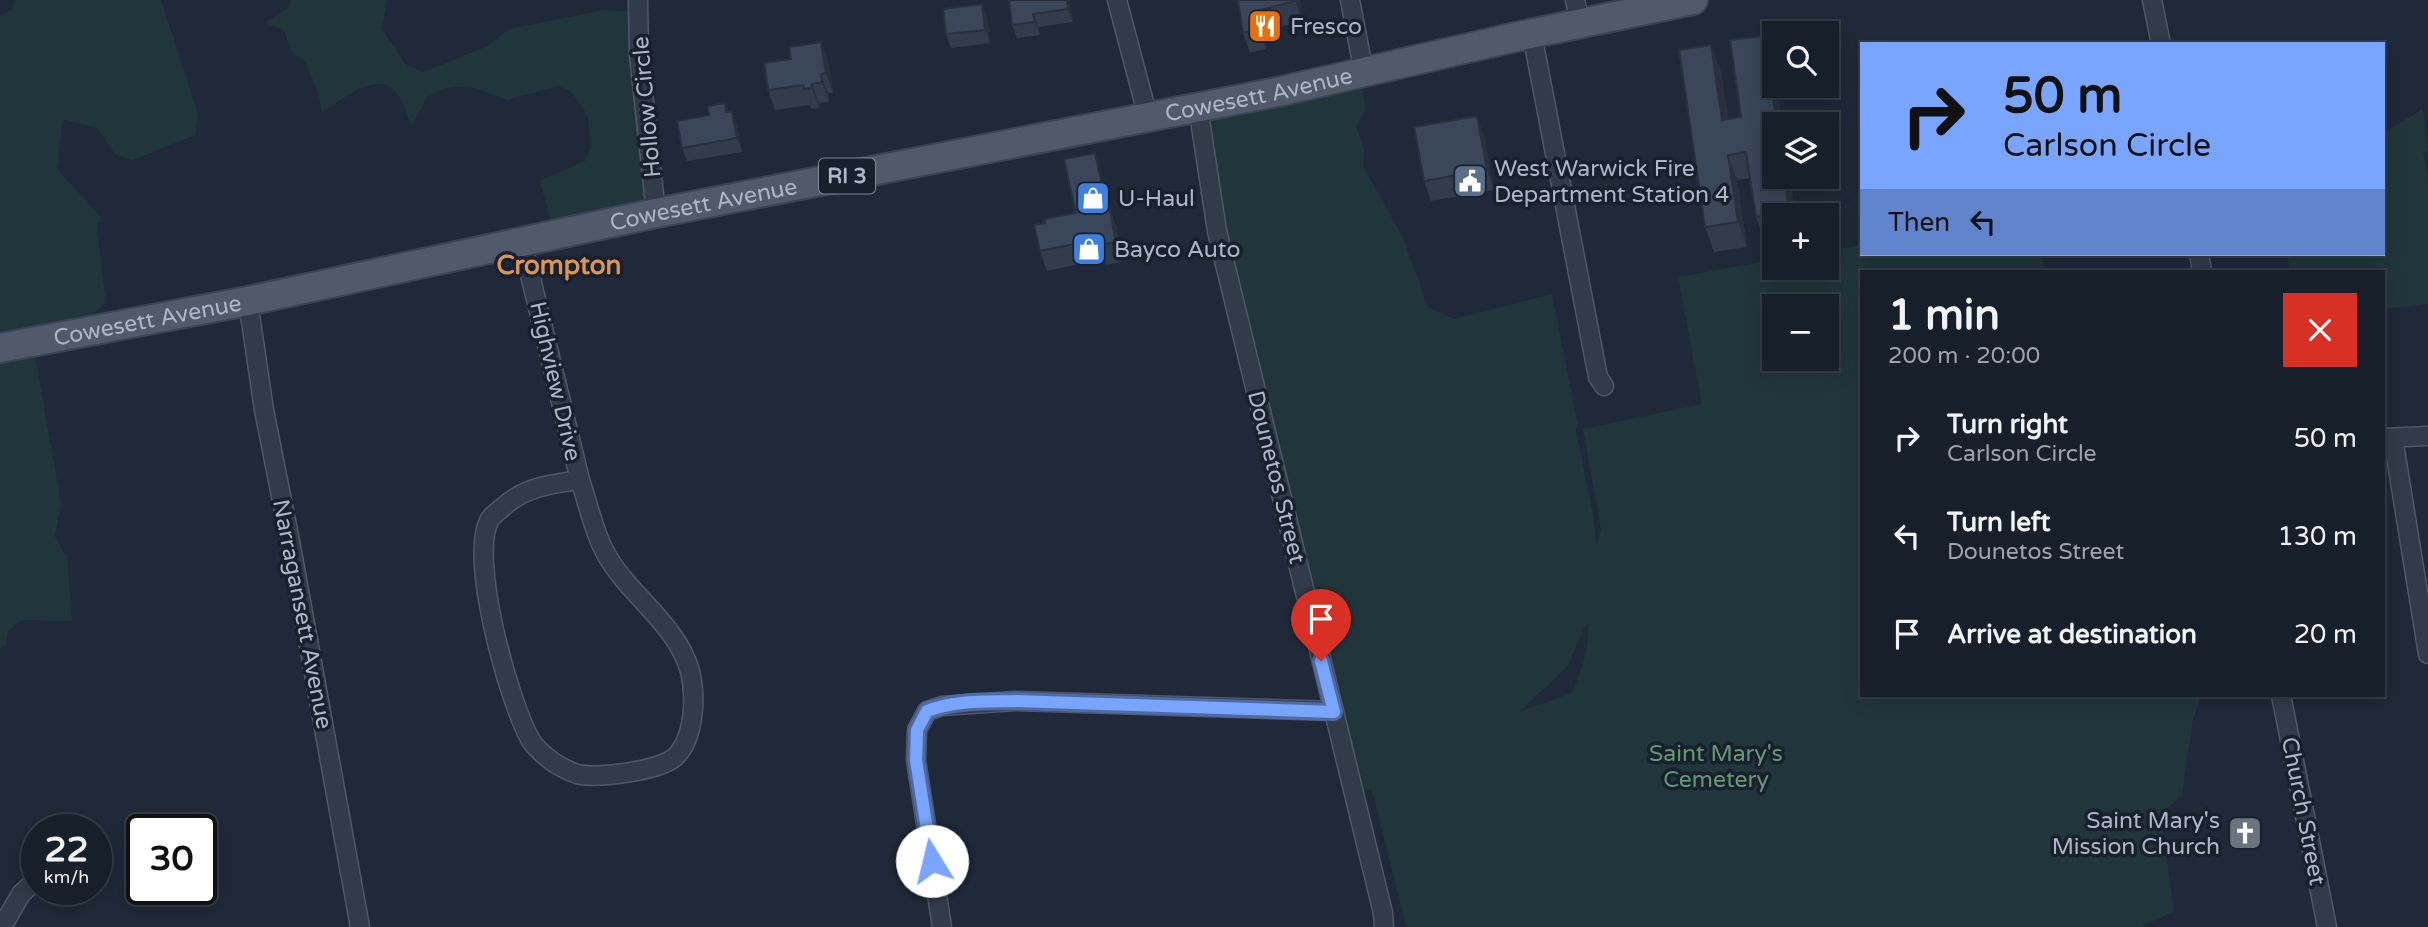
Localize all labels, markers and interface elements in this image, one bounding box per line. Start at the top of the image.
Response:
restaurant icon: Fresco [1246,7,1284,45]
place label: Fresco [1290,13,1362,41]
map controls [1762,21,1839,371]
button: search [1762,21,1839,98]
street label: Hollow Circle [627,35,667,179]
street label: Cowesett Avenue [1163,62,1355,128]
text: 50 m [2003,67,2122,126]
icon: right [1888,70,1979,161]
button: layers [1762,112,1839,189]
text: Carlson Circle [2003,127,2211,165]
place label: West Warwick Fire Department Station 4 [1494,155,1730,209]
road number: RI 3 [819,158,875,194]
public building icon: West Warwick Fire Department Station 4 [1451,162,1489,200]
street label: Cowesett Avenue [607,173,800,238]
shop icon: U-Haul [1074,179,1112,217]
place label: U-Haul [1118,185,1195,213]
button: + [1762,203,1839,280]
icon: left [1964,203,2002,241]
text: Then [1888,207,1950,238]
shop icon: Bayco Auto [1070,230,1108,268]
place label: Bayco Auto [1114,236,1240,264]
district label: Crompton [497,250,621,281]
street label: Cowesett Avenue [51,290,244,353]
text: 1 min [1888,290,2000,341]
button: close [2283,293,2357,367]
button: − [1762,294,1839,371]
street label: Highview Drive [523,299,587,464]
text: 200 m · 20:00 [1888,342,2040,370]
street label: Dounetos Street [1241,388,1311,567]
text: Turn right [1947,409,2068,440]
icon: right [1888,419,1926,457]
text: 50 m [2294,423,2357,454]
text: Carlson Circle [1947,440,2097,468]
street label: Narragansett Avenue [266,497,338,731]
text: Turn left [1947,507,2050,538]
icon: left [1888,517,1926,555]
text: 130 m [2277,521,2357,552]
text: Dounetos Street [1947,538,2124,566]
pin [1291,589,1351,661]
icon: arrive [1302,600,1340,638]
icon: arrive [1888,615,1926,653]
text: Arrive at destination [1947,619,2197,650]
text: 20 m [2294,619,2357,650]
street label: Church Street [2275,735,2331,888]
park label: Saint Mary's Cemetery [1649,740,1783,794]
place label: Saint Mary's Mission Church [2052,807,2220,861]
speed limit sign: 30 [126,814,217,905]
church icon: Saint Mary's Mission Church [2226,814,2264,852]
position arrow [895,824,969,898]
text: 22 [45,829,88,871]
text: km/h [44,866,89,888]

